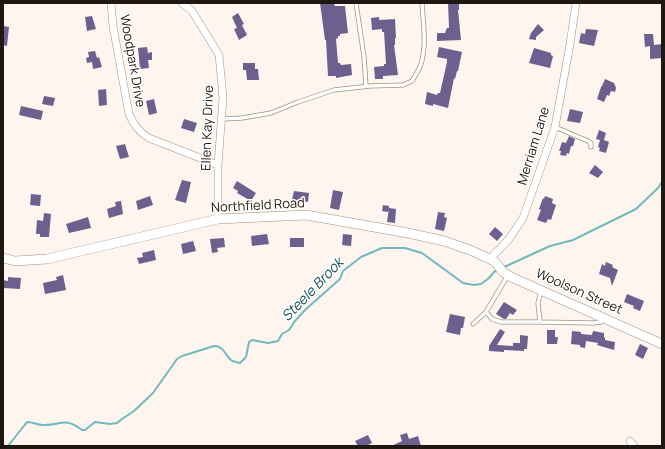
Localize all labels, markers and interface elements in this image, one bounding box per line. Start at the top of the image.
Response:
street label: Woodpark Drive [116,14,148,108]
street label: Ellen Kay Drive [199,85,217,171]
street label: Merriam Lane [515,105,553,187]
street label: Northfield Road [211,196,305,216]
water label: Steele Brook [279,255,347,325]
street label: Woolson Street [533,266,625,318]

